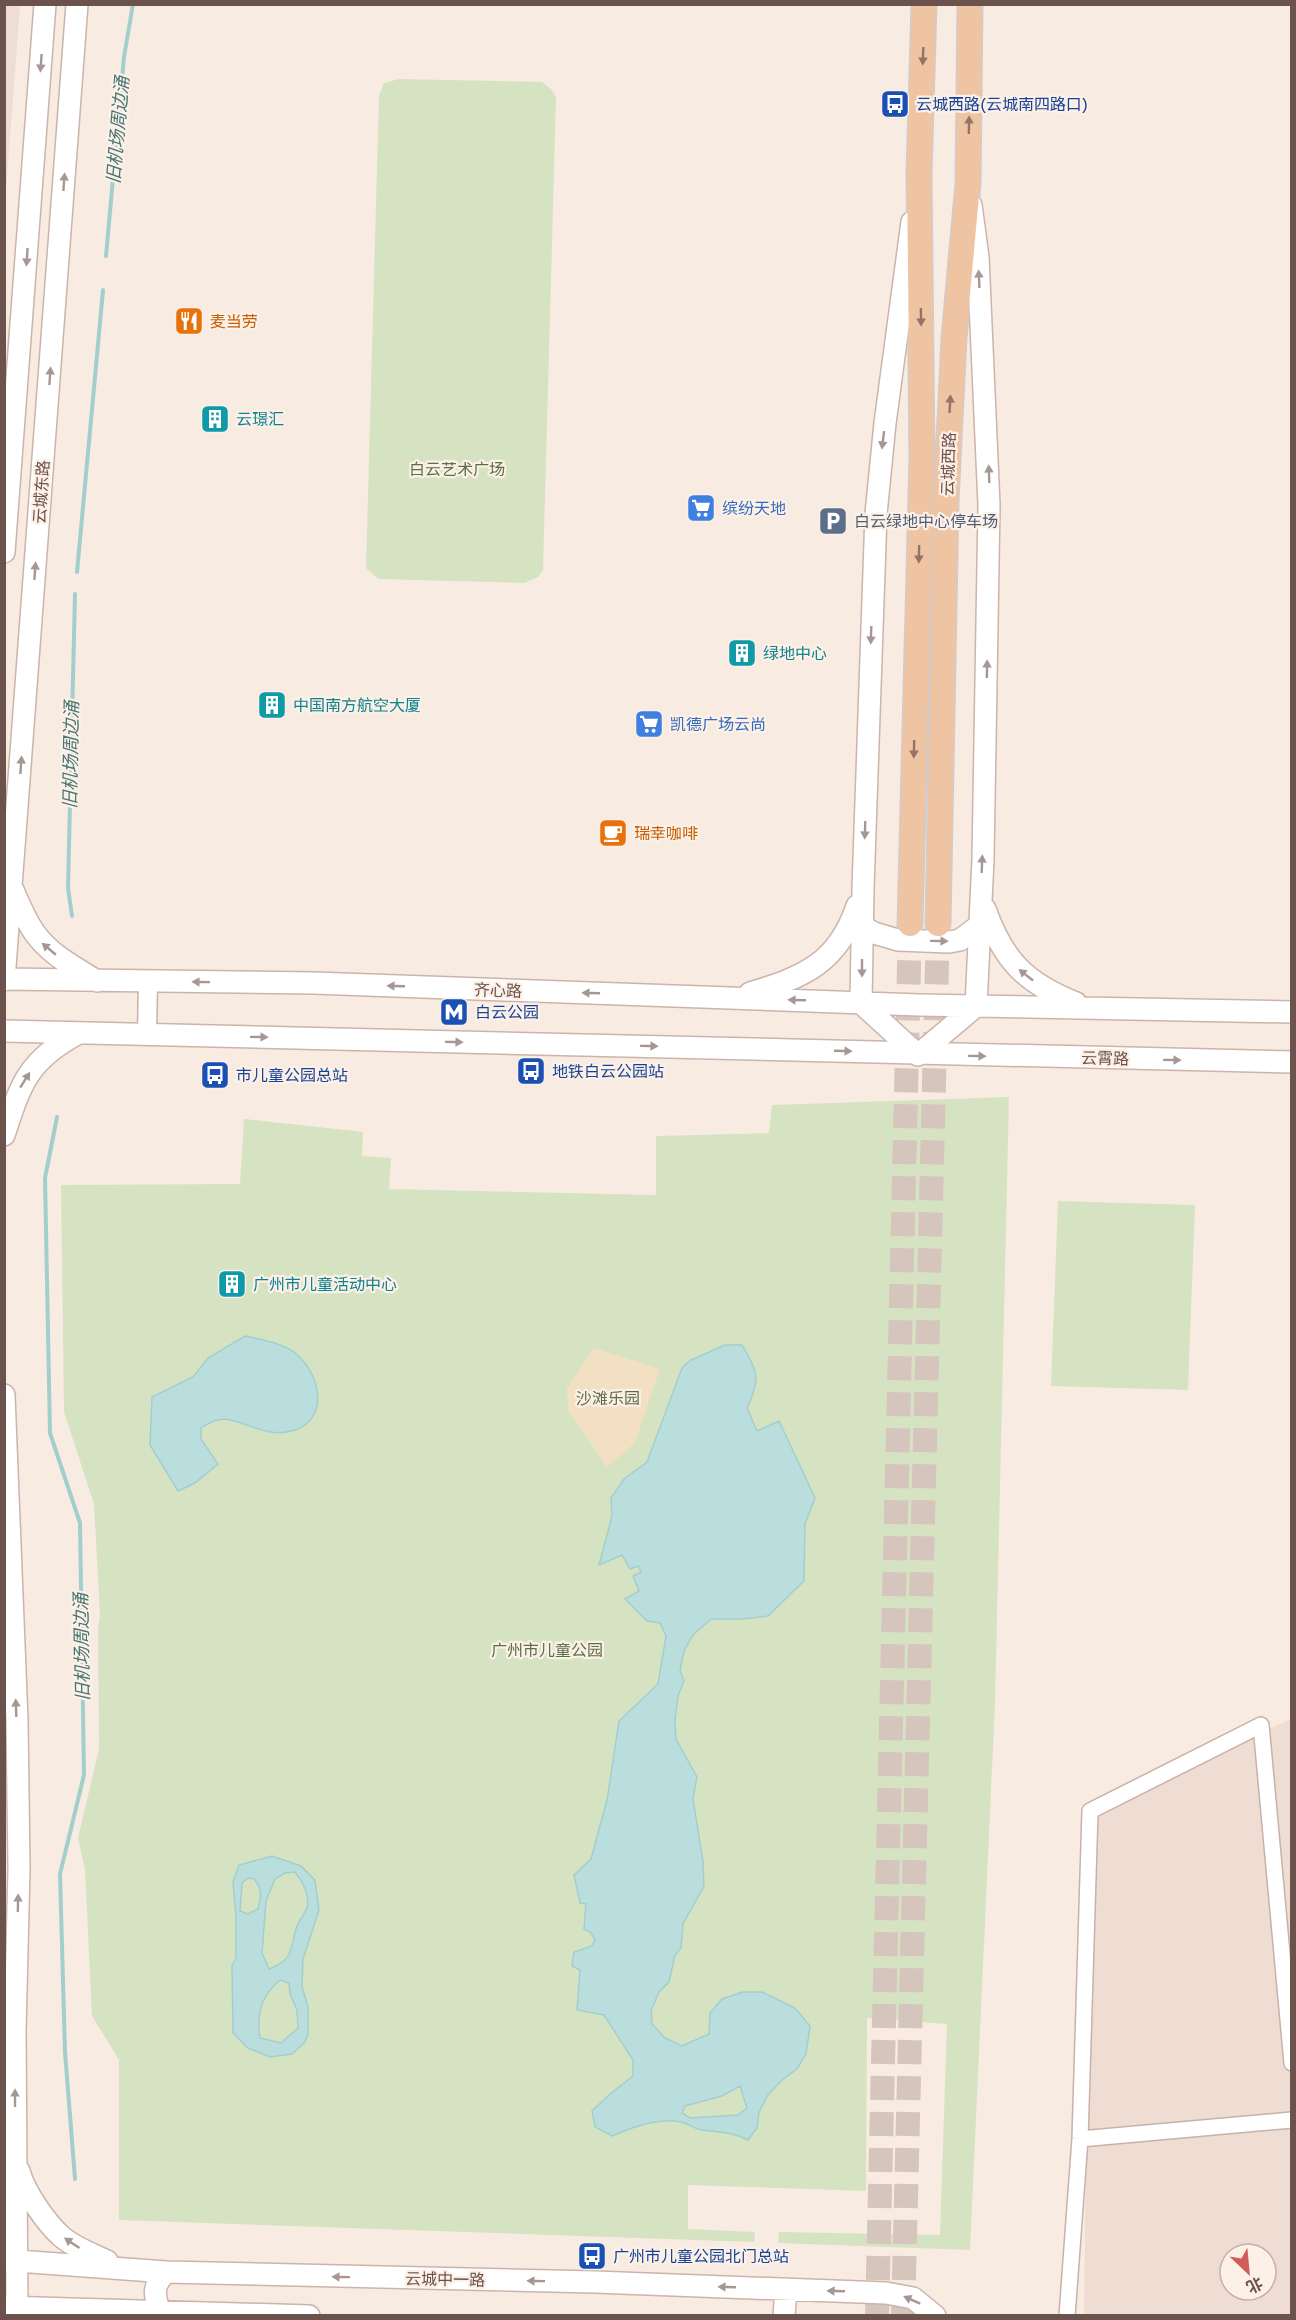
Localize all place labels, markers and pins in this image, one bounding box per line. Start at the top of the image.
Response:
bus stop icon: 云城西路(云城南四路口) [879,88,911,120]
place label: 云城西路(云城南四路口) [916,94,1088,114]
restaurant icon: 麦当劳 [173,305,205,337]
place label: 麦当劳 [210,311,258,331]
building icon: 云璟汇 [199,403,231,435]
place label: 云璟汇 [236,409,284,429]
supermarket icon: 缤纷天地 [685,492,717,524]
place label: 缤纷天地 [722,498,786,518]
parking icon: 白云绿地中心停车场 [817,505,849,537]
place label: 白云绿地中心停车场 [854,511,998,531]
building icon: 绿地中心 [726,637,758,669]
place label: 绿地中心 [763,643,827,663]
building icon: 中国南方航空大厦 [256,689,288,721]
place label: 中国南方航空大厦 [293,695,421,715]
supermarket icon: 凯德广场云尚 [633,708,665,740]
place label: 凯德广场云尚 [670,714,766,734]
cafe icon: 瑞幸咖啡 [597,817,629,849]
place label: 瑞幸咖啡 [634,823,698,843]
metro station icon: 白云公园 [438,996,470,1028]
place label: 白云公园 [475,1002,539,1022]
bus stop icon: 地铁白云公园站 [515,1055,547,1087]
bus stop icon: 市儿童公园总站 [199,1059,231,1091]
place label: 地铁白云公园站 [552,1061,664,1081]
place label: 市儿童公园总站 [236,1065,348,1085]
building icon: 广州市儿童活动中心 [216,1268,248,1300]
place label: 广州市儿童活动中心 [253,1274,397,1294]
bus stop icon: 广州市儿童公园北门总站 [576,2240,608,2272]
place label: 广州市儿童公园北门总站 [613,2246,789,2266]

